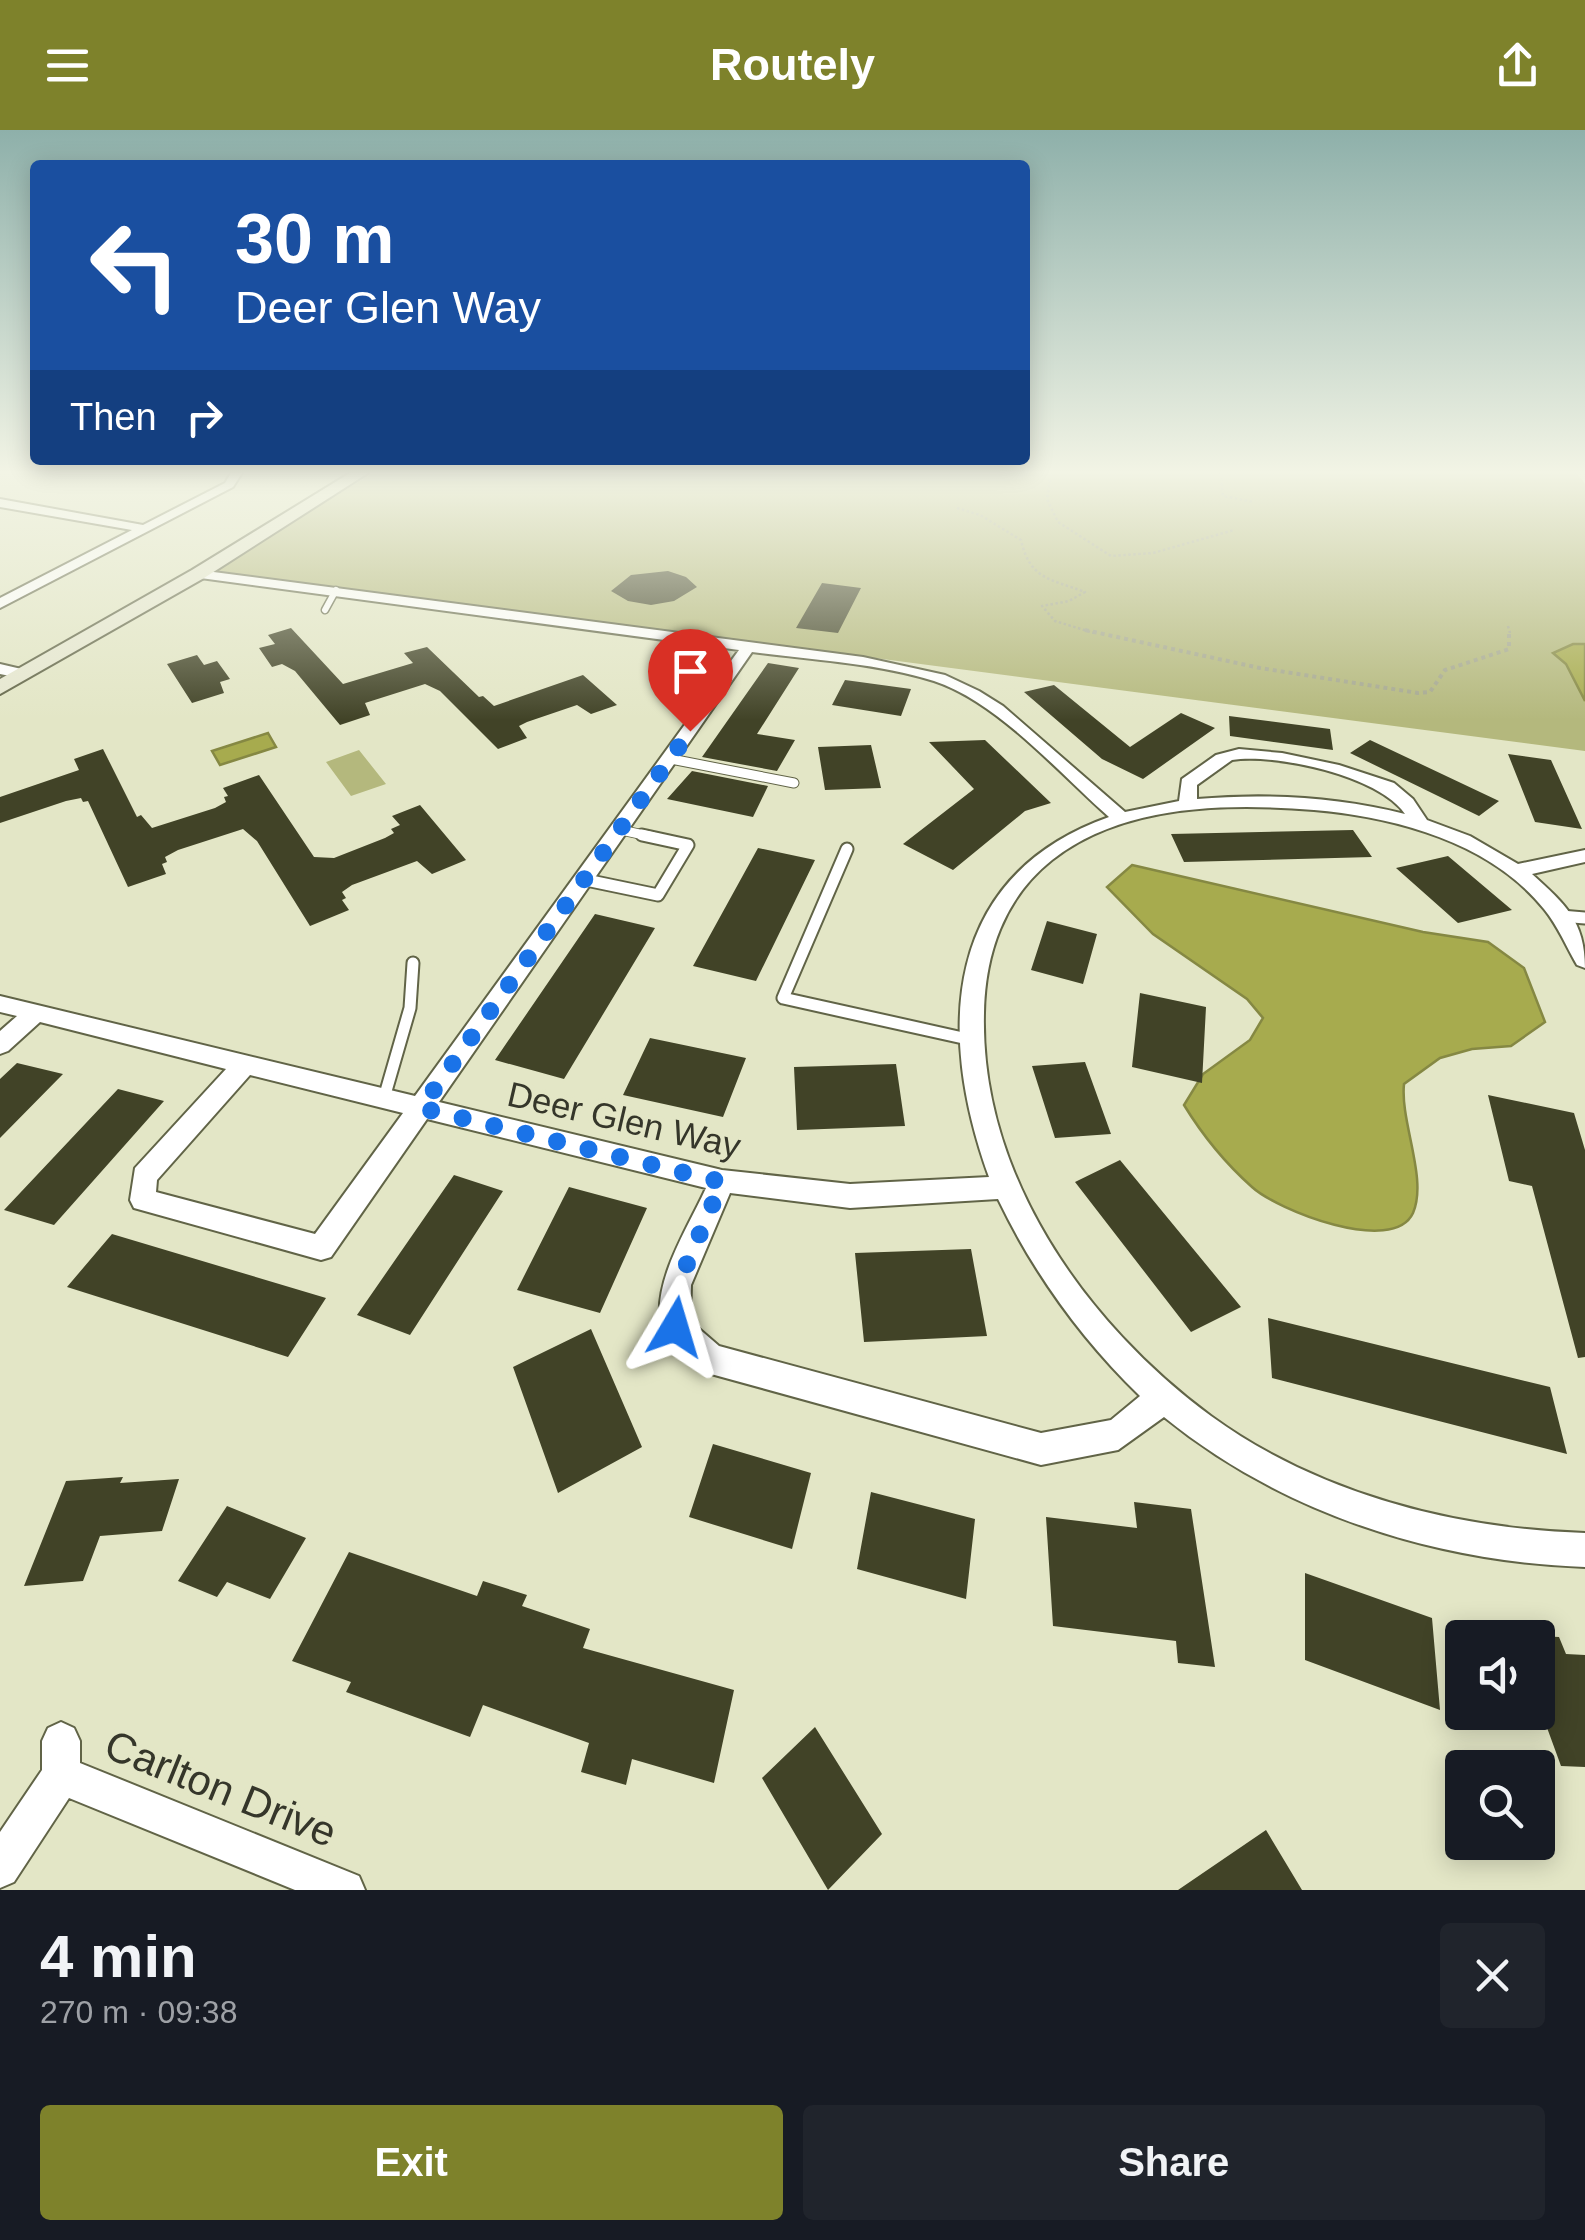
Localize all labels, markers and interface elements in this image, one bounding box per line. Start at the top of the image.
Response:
icon: menu [40,38,95,93]
icon: share [1490,38,1545,93]
text: Routely [710,39,875,90]
icon: left [70,200,200,330]
text: 30 m [235,200,395,278]
text: Deer Glen Way [235,282,541,333]
icon: right [177,390,232,445]
text: Then [70,396,157,438]
pin [648,629,733,732]
icon: arrive [663,644,718,699]
street label: Deer Glen Way [504,1074,745,1165]
position arrow [623,1275,727,1379]
map controls [1445,1620,1555,1860]
button: sound [1445,1620,1555,1730]
street label: Carlton Drive [98,1721,343,1856]
button: search [1445,1750,1555,1860]
text: 4 min [40,1923,197,1990]
button: close [1440,1923,1545,2028]
text: 270 m · 09:38 [40,1994,237,2030]
button: Exit [40,2105,783,2220]
button: Share [803,2105,1545,2220]

